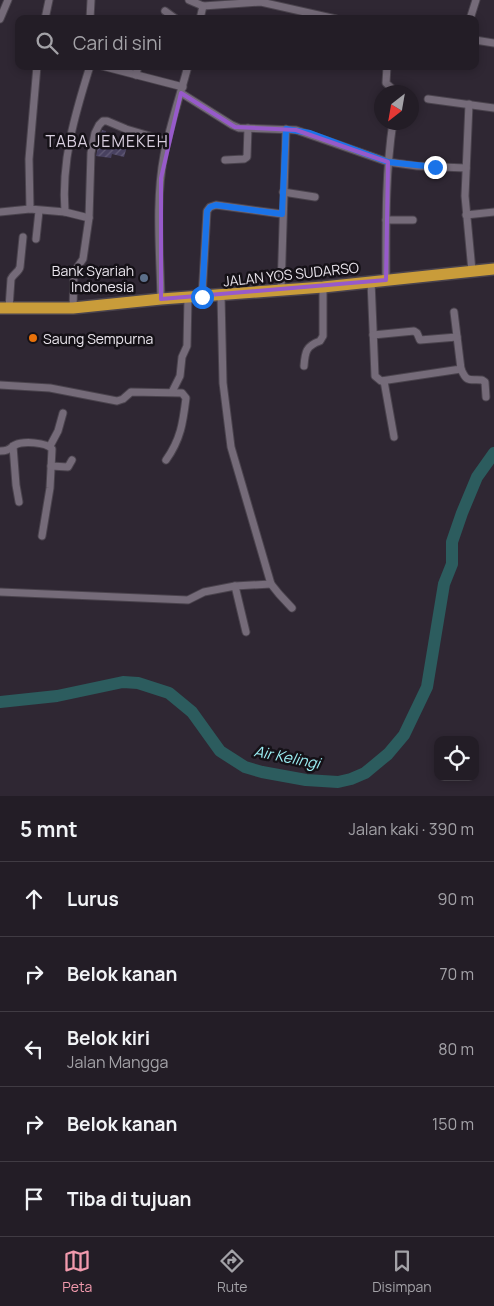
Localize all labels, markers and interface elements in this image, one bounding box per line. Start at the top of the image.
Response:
search box [15,15,479,70]
icon: search [33,29,61,57]
text: Cari di sini [73,30,162,56]
north arrow [374,85,419,130]
district label: TABA JEMEKEH [45,130,169,152]
route end [424,156,447,179]
street label: JALAN YOS SUDARSO [222,257,360,291]
place label: Bank Syariah Indonesia [52,261,134,296]
marker: Bank Syariah Indonesia [138,272,150,284]
route start [191,286,214,309]
place label: Saung Sempurna [43,329,153,348]
marker: Saung Sempurna [27,332,39,344]
map controls [434,736,479,781]
button: locate [434,736,479,781]
water label: Air Kelingi [252,740,324,774]
text: 5 mnt [20,815,78,843]
text: Jalan kaki · 390 m [349,818,474,840]
icon: ahead [20,885,48,913]
text: Lurus [67,886,119,912]
text: 90 m [438,888,474,910]
icon: right [20,960,48,988]
text: Belok kanan [67,961,177,987]
text: 70 m [439,963,474,985]
text: Belok kiri [67,1025,150,1051]
icon: left [20,1035,48,1063]
text: 80 m [438,1038,474,1060]
text: Jalan Mangga [67,1051,168,1073]
icon: right [20,1110,48,1138]
text: Belok kanan [67,1111,177,1137]
text: 150 m [432,1113,474,1135]
icon: arrive [20,1185,48,1213]
text: Tiba di tujuan [67,1186,191,1212]
tab: Peta [62,1247,92,1296]
tab: Rute [217,1247,248,1296]
tab: Disimpan [372,1247,432,1296]

